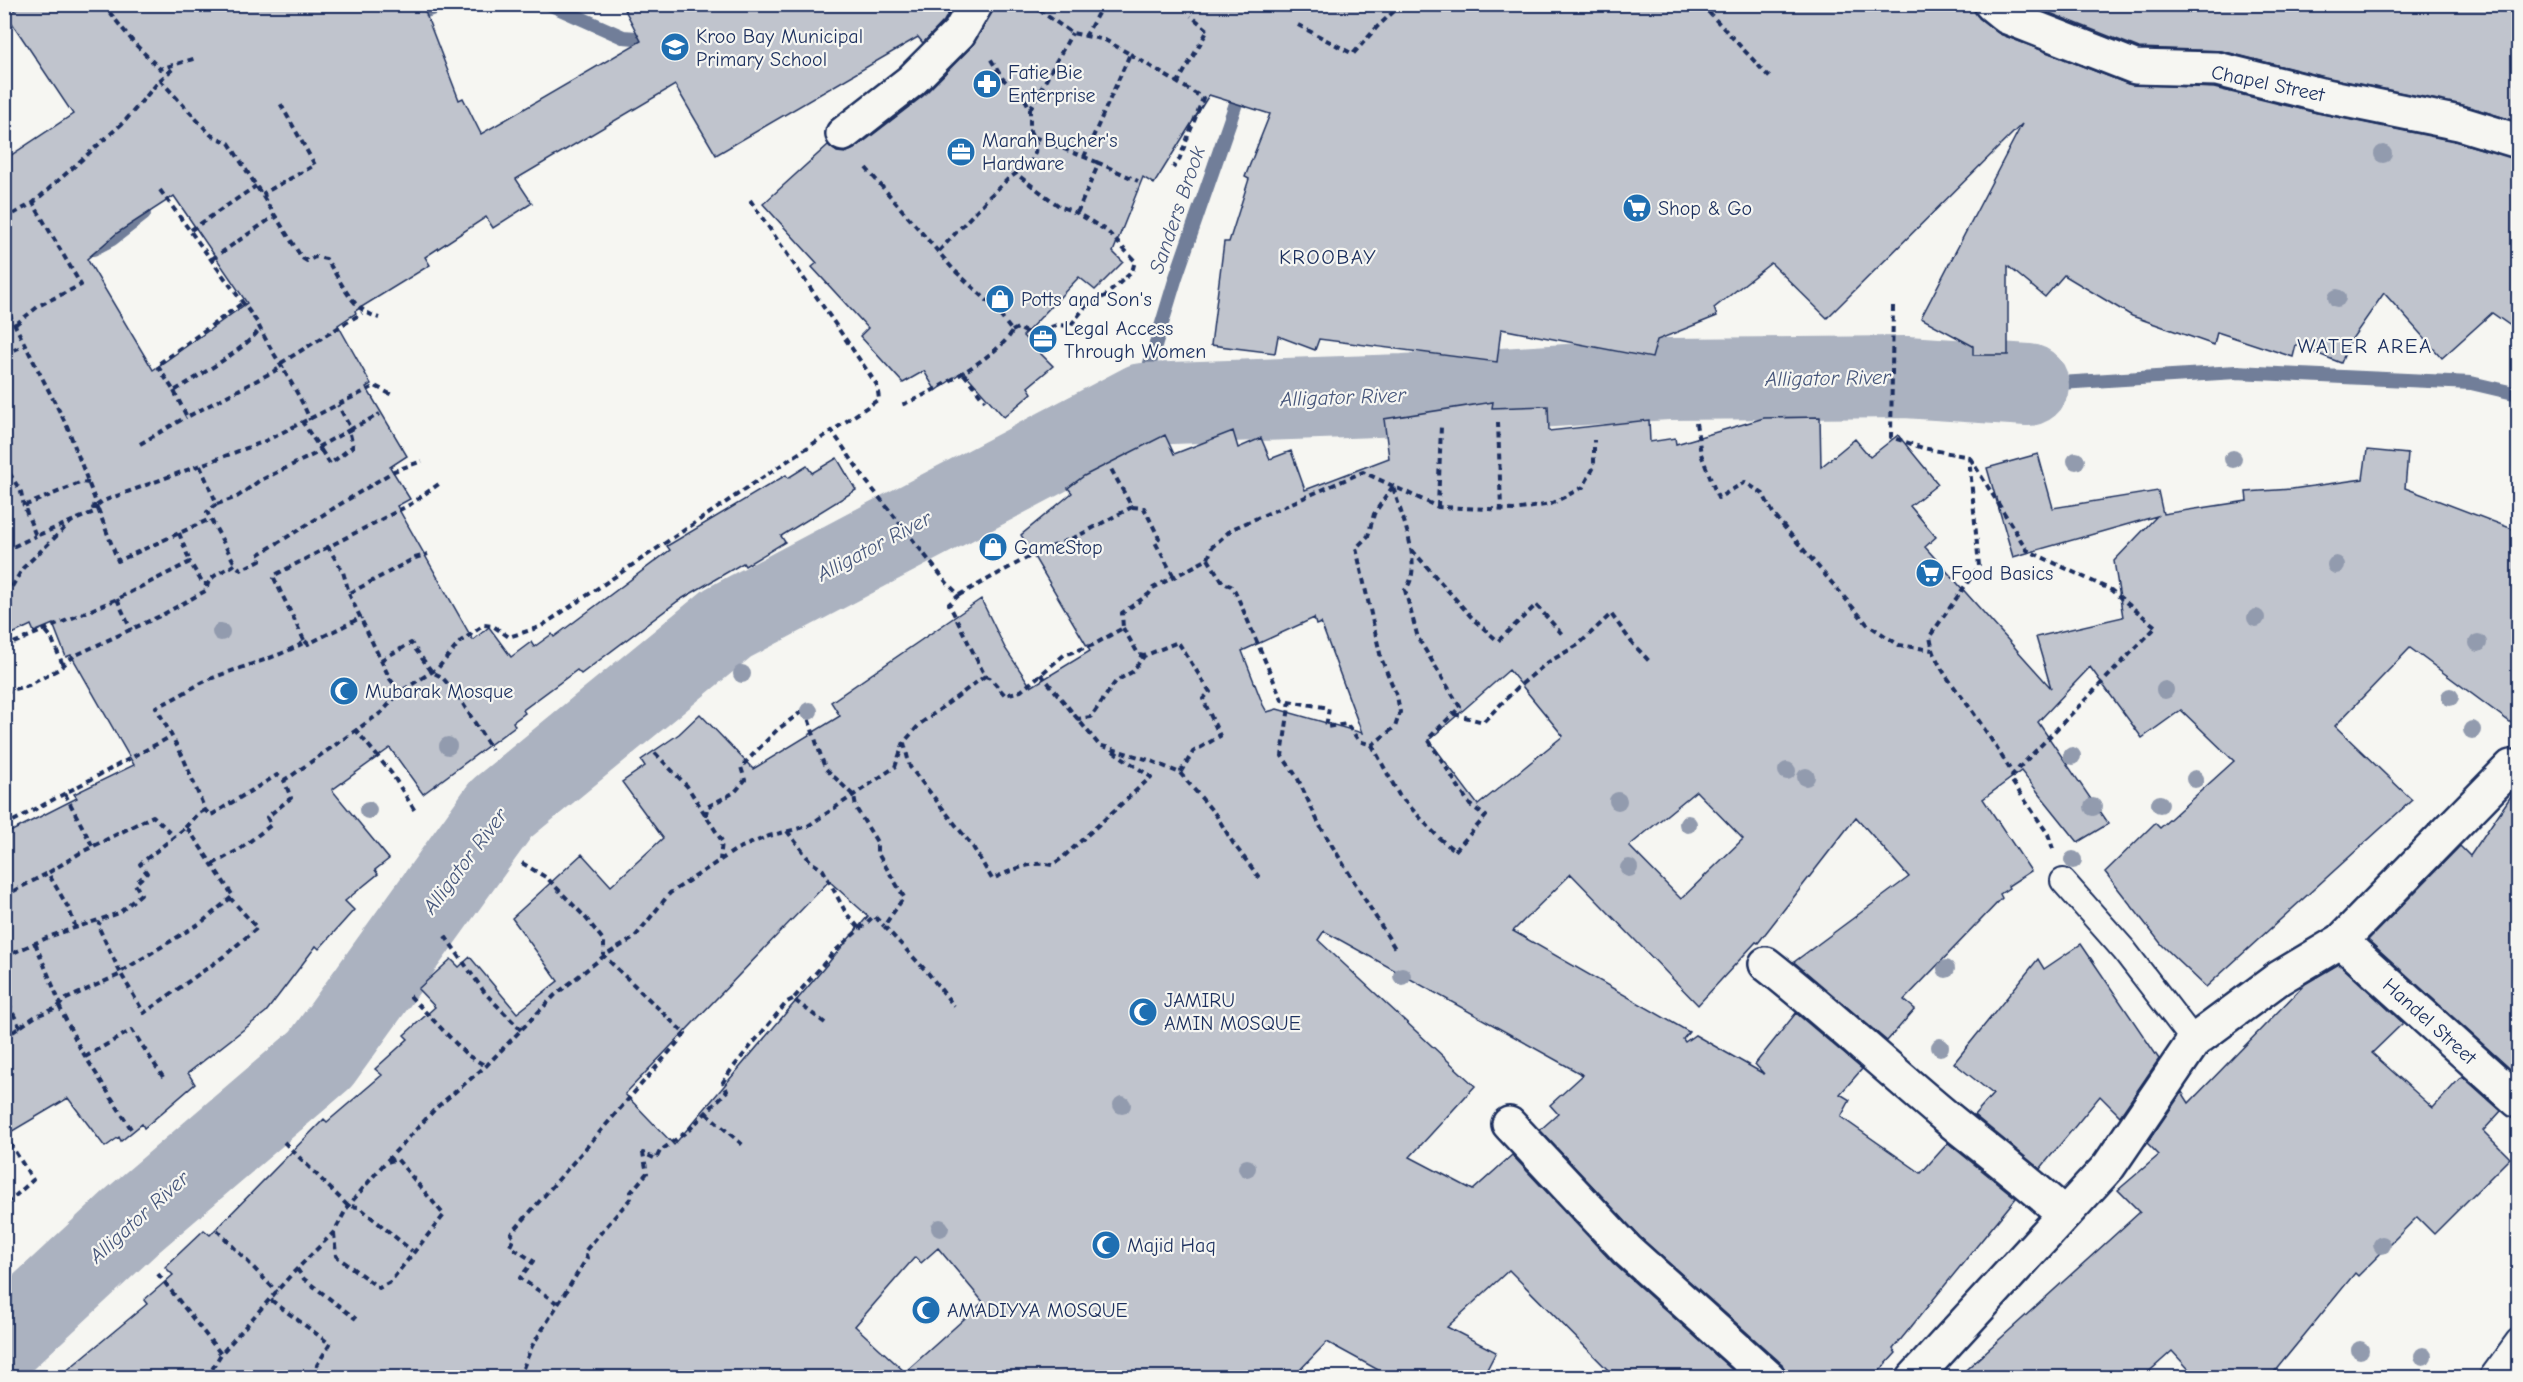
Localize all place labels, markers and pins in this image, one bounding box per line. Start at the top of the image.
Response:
place label: Kroo Bay Municipal Primary School [696,25,863,71]
school or university icon: Kroo Bay Municipal Primary School [659,31,691,63]
place label: Fatie Bie Enterprise [1008,61,1096,107]
pharmacy icon: Fatie Bie Enterprise [971,68,1003,100]
place label: Marah Bucher's Hardware [982,129,1118,175]
office icon: Marah Bucher's Hardware [945,136,977,168]
supermarket icon: Shop & Go [1621,192,1653,224]
place label: Shop & Go [1658,197,1752,220]
shop icon: Potts and Son's [984,283,1016,315]
place label: Potts and Son's [1021,288,1152,311]
place label: Legal Access Through Women [1064,317,1206,363]
office icon: Legal Access Through Women [1027,323,1059,355]
shop icon: GameStop [977,531,1009,563]
place label: GameStop [1014,536,1103,559]
supermarket icon: Food Basics [1914,557,1946,589]
place label: Food Basics [1951,562,2053,585]
mosque icon: Mubarak Mosque [328,675,360,707]
place label: Mubarak Mosque [365,680,513,703]
place label: JAMIRU AMIN MOSQUE [1164,989,1301,1035]
mosque icon: JAMIRU AMIN MOSQUE [1127,996,1159,1028]
mosque icon: Majid Haq [1090,1229,1122,1261]
place label: Majid Haq [1127,1234,1216,1257]
mosque icon: AMADIYYA MOSQUE [910,1294,942,1326]
place label: AMADIYYA MOSQUE [947,1299,1128,1322]

